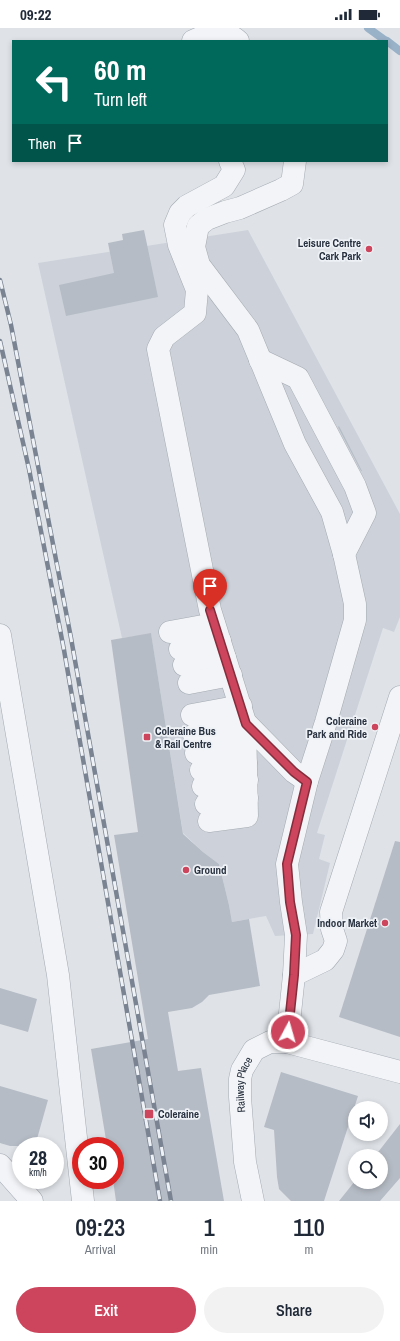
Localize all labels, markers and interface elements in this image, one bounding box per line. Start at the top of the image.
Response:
text: 09:22 [20,4,51,25]
text: 60 m [94,51,146,89]
icon: left [28,56,80,108]
text: Turn left [94,87,147,112]
icon: arrive [64,132,86,154]
text: Then [28,133,56,154]
place label: Leisure Centre Cark Park [298,236,362,263]
marker: Leisure Centre Cark Park [364,244,374,254]
pin [193,569,227,610]
icon: arrive [199,575,221,597]
place label: Coleraine Park and Ride [307,714,367,741]
marker: Coleraine Park and Ride [370,722,380,732]
place label: Coleraine Bus & Rail Centre [155,724,216,751]
marker: Coleraine Bus & Rail Centre [142,732,152,742]
place label: Ground [194,863,227,877]
marker: Ground [181,865,191,875]
place label: Indoor Market [317,916,377,930]
marker: Indoor Market [380,918,390,928]
position arrow [267,1011,309,1053]
street label: Railway Place [233,1054,255,1113]
map controls [348,1101,388,1189]
button: sound [348,1101,388,1141]
place label: Coleraine [158,1107,199,1121]
marker: Coleraine [143,1108,155,1120]
speed limit sign: 30 [72,1137,124,1189]
text: 28 [29,1144,47,1171]
button: search [348,1149,388,1189]
text: km/h [29,1166,47,1179]
text: 09:23 [75,1211,125,1243]
text: 1 [204,1211,215,1243]
text: 110 [293,1211,325,1243]
text: Arrival [85,1241,116,1258]
text: min [200,1241,218,1258]
text: m [305,1241,313,1258]
button: Exit [16,1287,196,1333]
button: Share [204,1287,384,1333]

